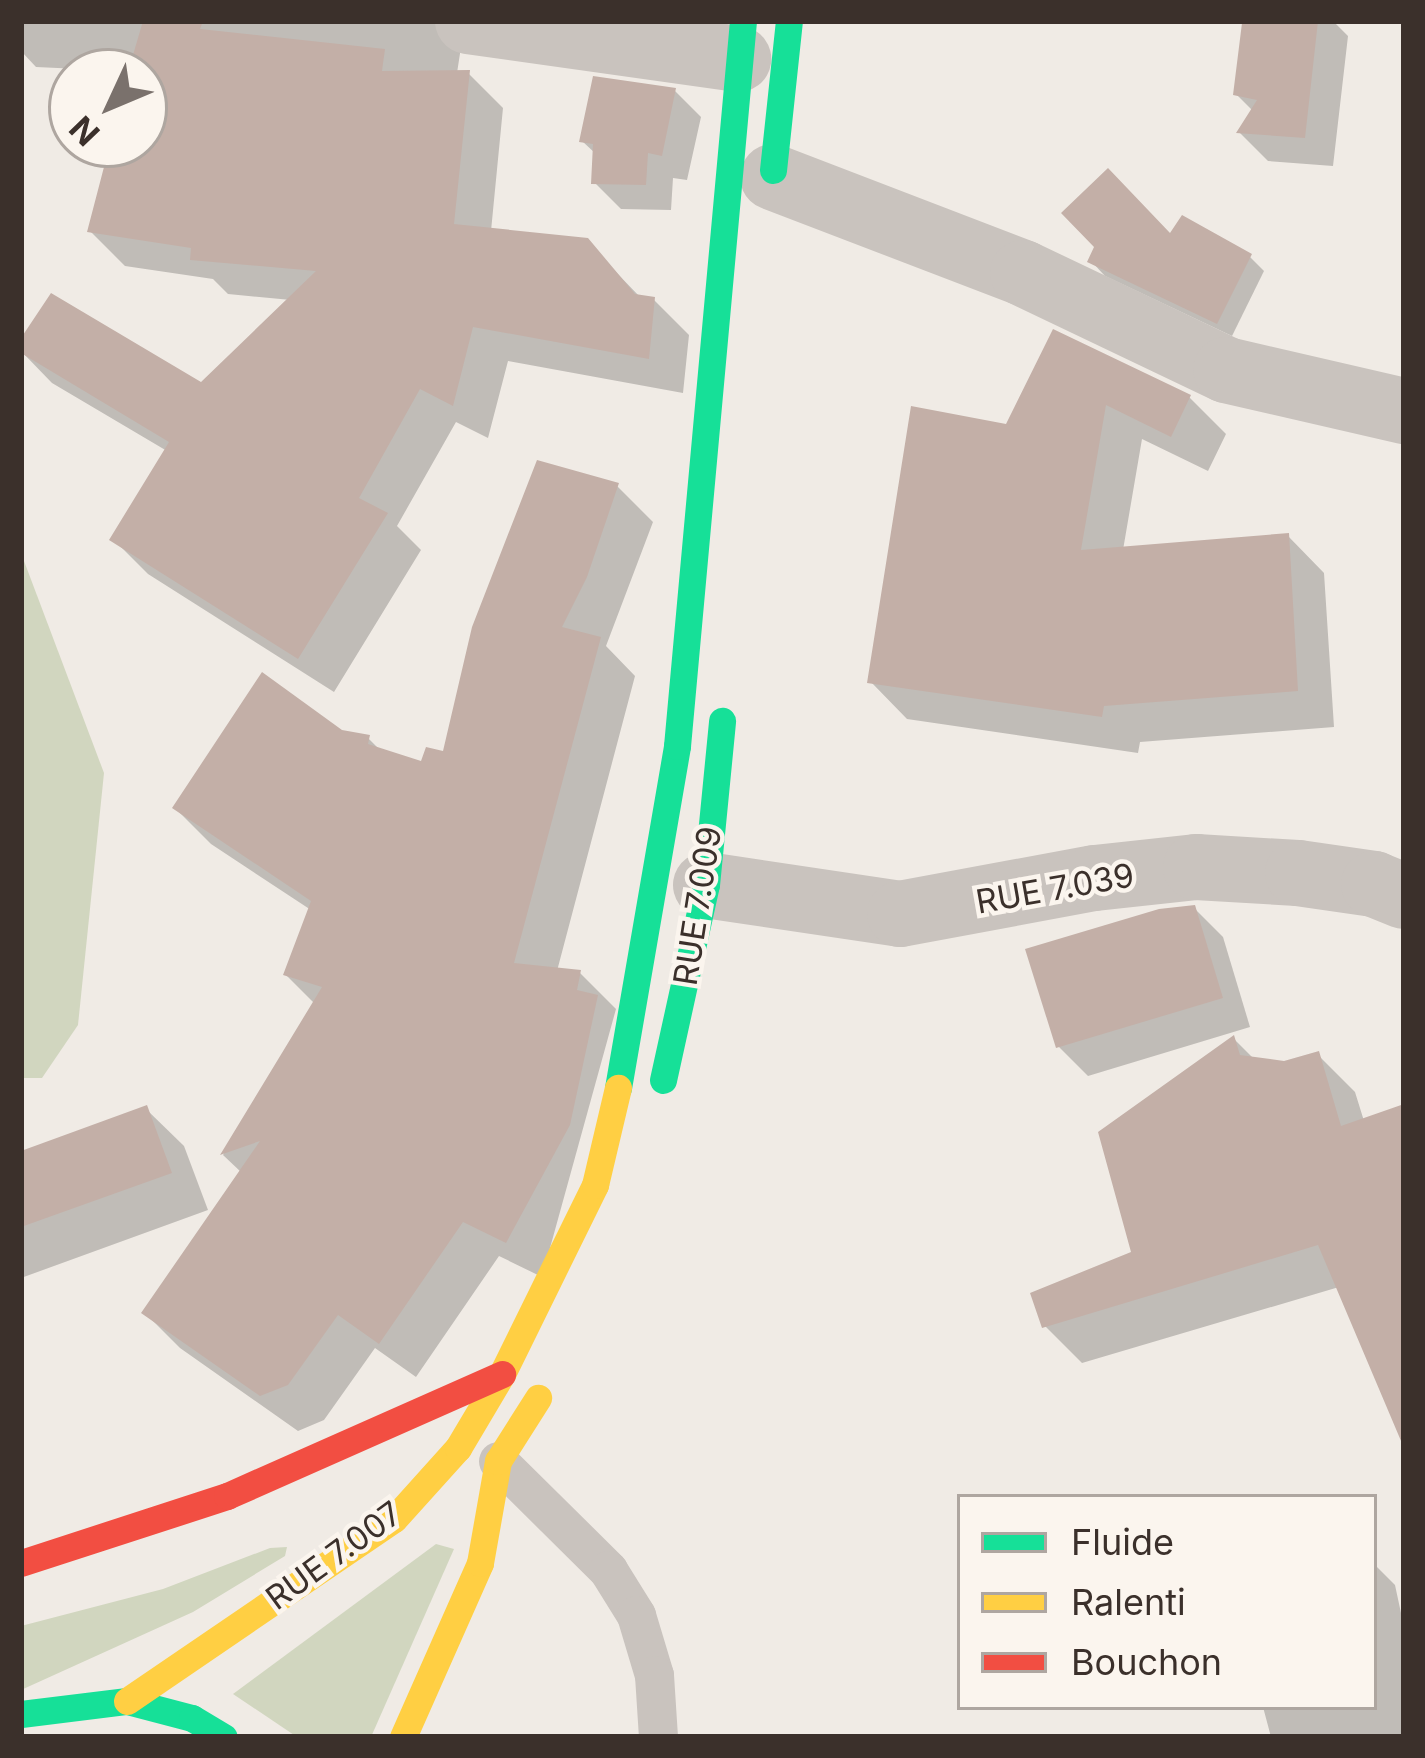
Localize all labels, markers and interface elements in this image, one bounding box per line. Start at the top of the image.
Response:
north arrow [48,48,168,168]
text: N [61,108,107,154]
street label: RUE 7.009 [666,824,730,988]
street label: RUE 7.039 [973,856,1137,922]
street label: RUE 7.007 [259,1494,409,1618]
legend [957,1494,1377,1710]
text: Fluide [1071,1520,1174,1564]
text: Ralenti [1071,1580,1186,1624]
text: Bouchon [1071,1640,1222,1684]

